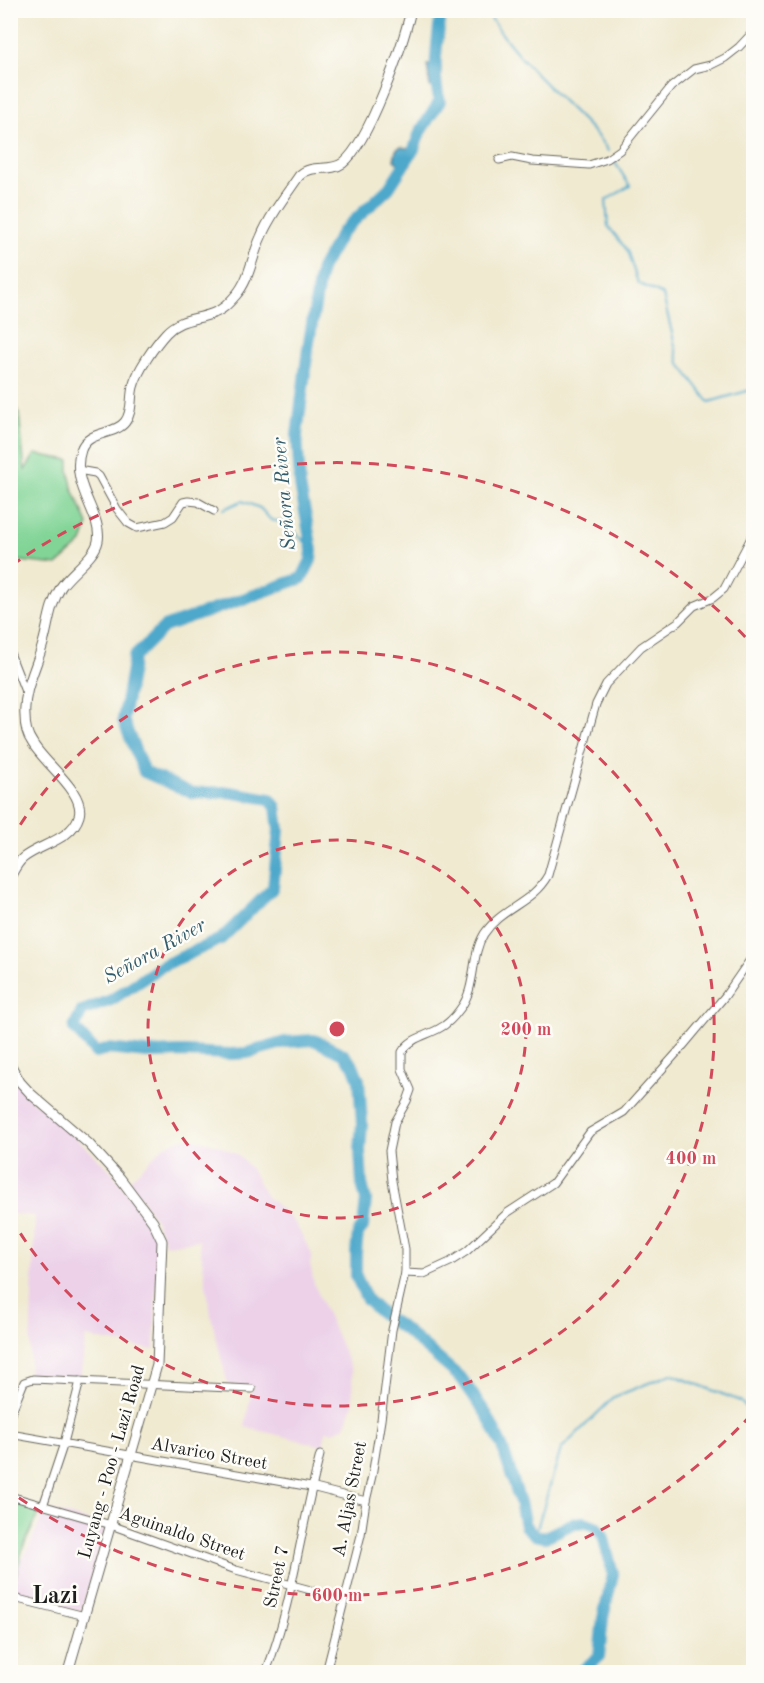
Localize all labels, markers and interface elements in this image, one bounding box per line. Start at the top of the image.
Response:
water label: Señora River [270,436,300,551]
water label: Señora River [101,916,210,988]
centre of rings [327,1019,347,1039]
text: 200 m [501,1021,551,1039]
text: 400 m [666,1150,716,1168]
street label: Luyang - Poo - Lazi Road [76,1363,148,1561]
street label: Alvarico Street [149,1435,269,1473]
street label: A. Aljas Street [330,1440,370,1558]
street label: Aguinaldo Street [116,1504,248,1564]
street label: Street 7 [262,1544,292,1610]
district label: Lazi [32,1585,78,1609]
text: 600 m [312,1587,362,1605]

